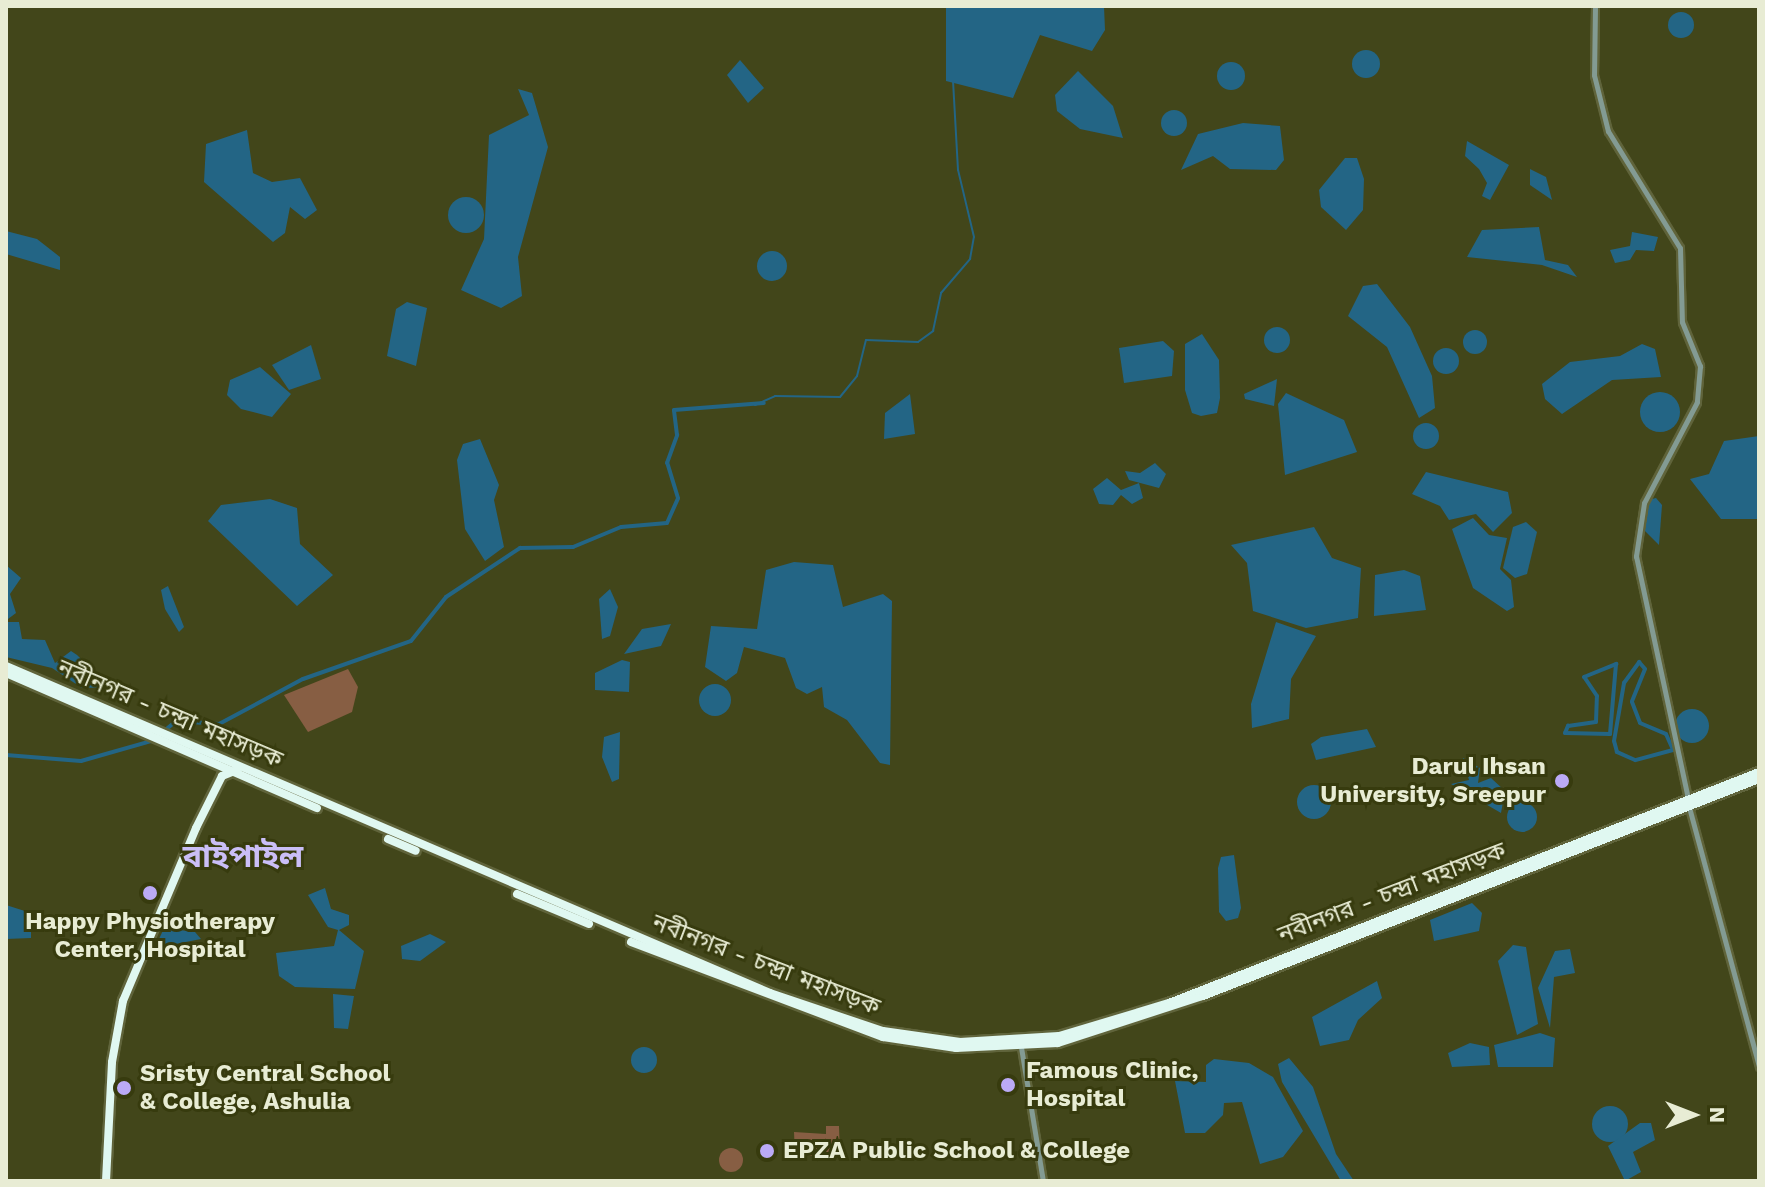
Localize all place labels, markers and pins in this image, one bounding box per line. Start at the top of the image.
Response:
place label: Darul Ihsan University, Sreepur [1320,753,1546,809]
marker: Darul Ihsan University, Sreepur [1553,772,1571,790]
marker: Happy Physiotherapy Center, Hospital [139,882,161,904]
place label: Happy Physiotherapy Center, Hospital [25,908,275,964]
place label: Famous Clinic, Hospital [1026,1057,1199,1113]
place label: Sristy Central School & College, Ashulia [140,1060,391,1116]
marker: Famous Clinic, Hospital [997,1074,1019,1096]
marker: Sristy Central School & College, Ashulia [115,1079,133,1097]
place label: EPZA Public School & College [783,1137,1131,1165]
marker: EPZA Public School & College [758,1142,776,1160]

